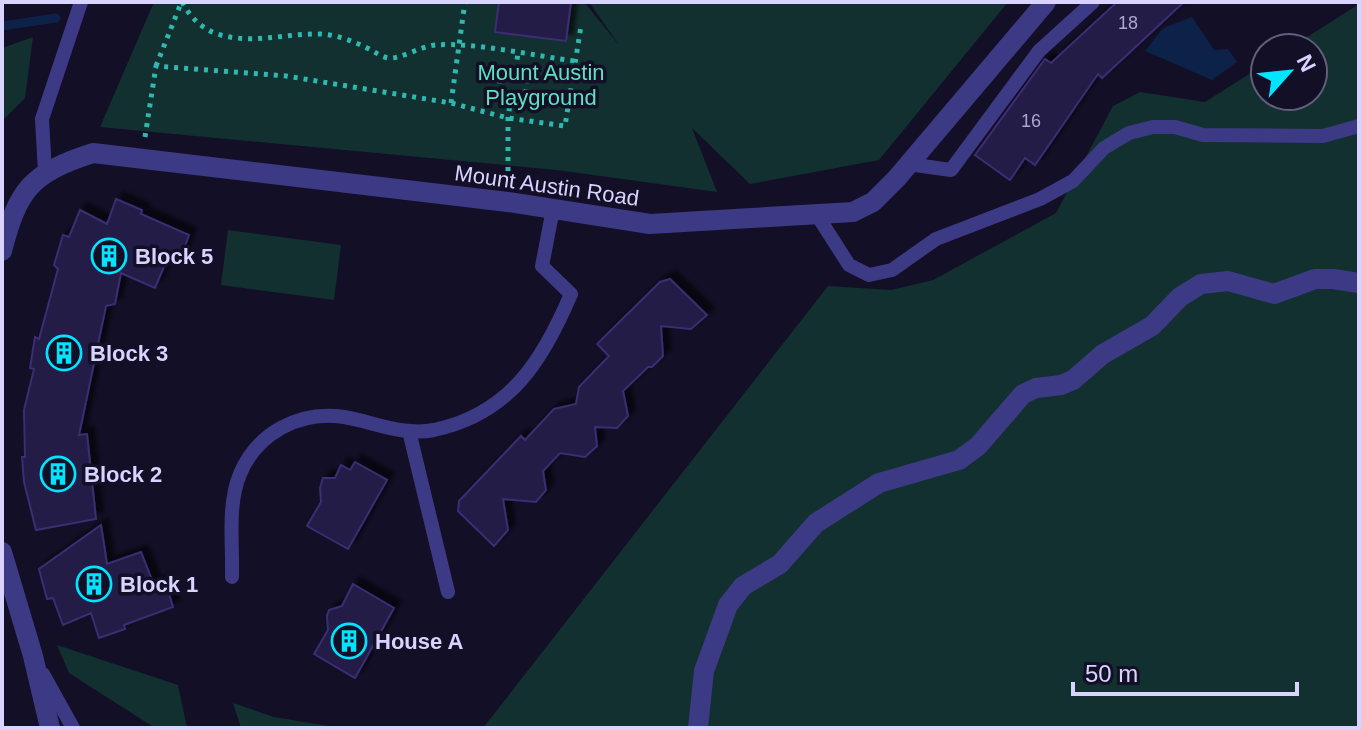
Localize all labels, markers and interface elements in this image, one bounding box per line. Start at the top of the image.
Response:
house number: 18 [1118,13,1138,33]
north arrow [1249,32,1329,112]
text: N [1292,50,1321,76]
park label: Mount Austin Playground [477,60,605,110]
house number: 16 [1021,111,1041,131]
street label: Mount Austin Road [453,160,641,211]
building icon: Block 5 [90,237,128,275]
place label: Block 5 [135,244,213,269]
building icon: Block 3 [45,334,83,372]
place label: Block 3 [90,341,168,366]
building icon: Block 2 [39,455,77,493]
place label: Block 2 [84,462,162,487]
building icon: Block 1 [75,565,113,603]
place label: Block 1 [120,572,198,597]
building icon: House A [330,622,368,660]
place label: House A [375,629,464,654]
scale bar [1073,646,1297,696]
text: 50 m [1085,660,1138,687]

